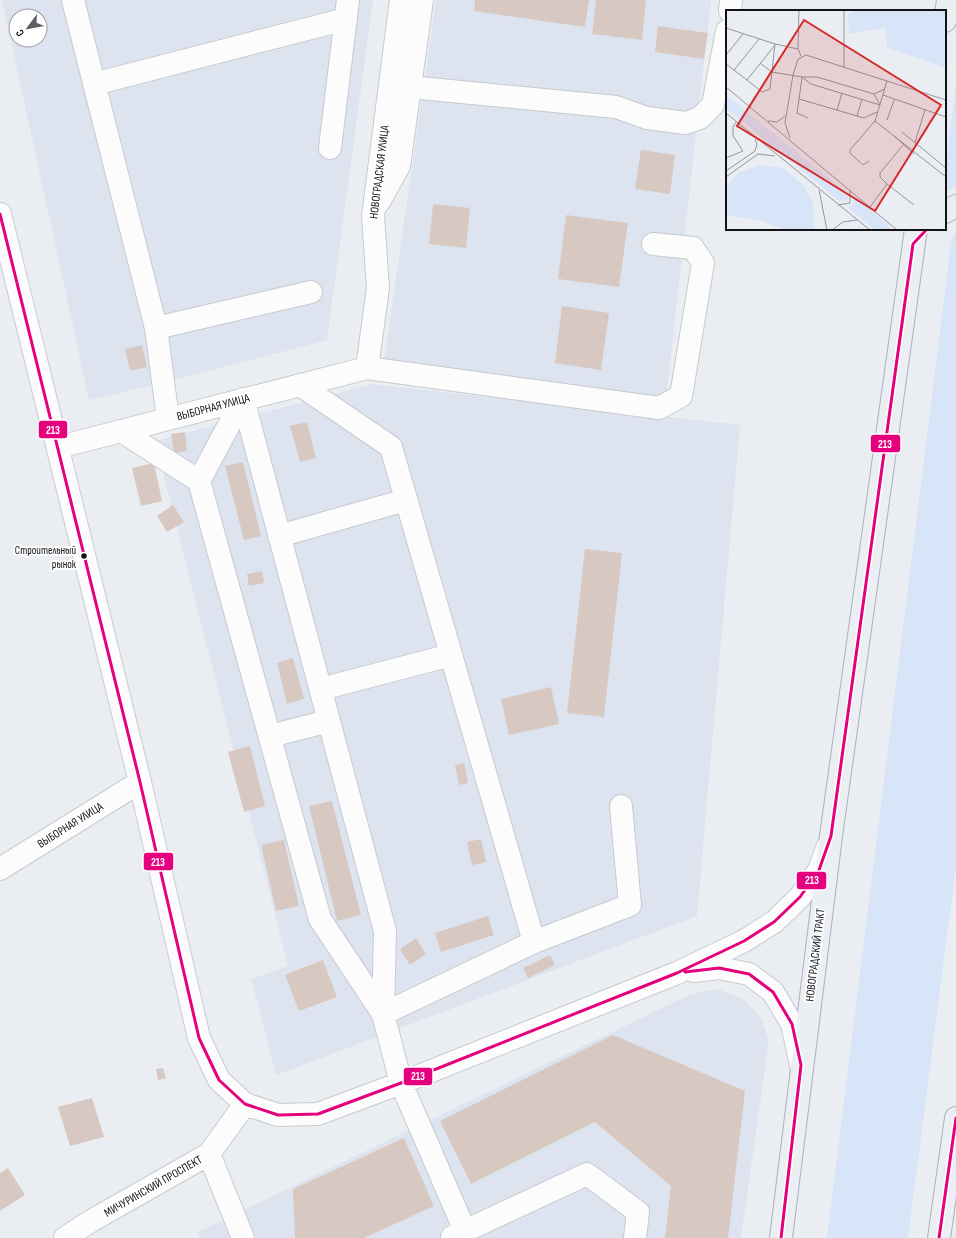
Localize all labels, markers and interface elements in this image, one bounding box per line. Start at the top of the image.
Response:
north arrow [8,8,48,48]
inset map [726,10,946,230]
text: С [13,27,27,39]
street label: НОВОГРАДСКАЯ УЛИЦА [366,123,393,220]
street label: ВЫБОРНАЯ УЛИЦА [175,390,252,424]
line badge: 213 [38,420,68,439]
text: 213 [46,424,60,437]
line badge: 213 [870,434,901,453]
text: 213 [878,438,892,451]
place label: Строительный рынок [15,544,77,571]
marker: Строительный рынок [79,551,89,561]
street label: ВЫБОРНАЯ УЛИЦА [35,799,107,852]
line badge: 213 [143,852,174,871]
text: 213 [151,856,165,869]
line badge: 213 [796,871,827,890]
text: 213 [805,874,819,887]
street label: НОВОГРАДСКИЙ ТРАКТ [802,907,829,1003]
line badge: 213 [403,1067,433,1086]
text: 213 [411,1070,425,1083]
street label: МИЧУРИНСКИЙ ПРОСПЕКТ [102,1152,205,1221]

